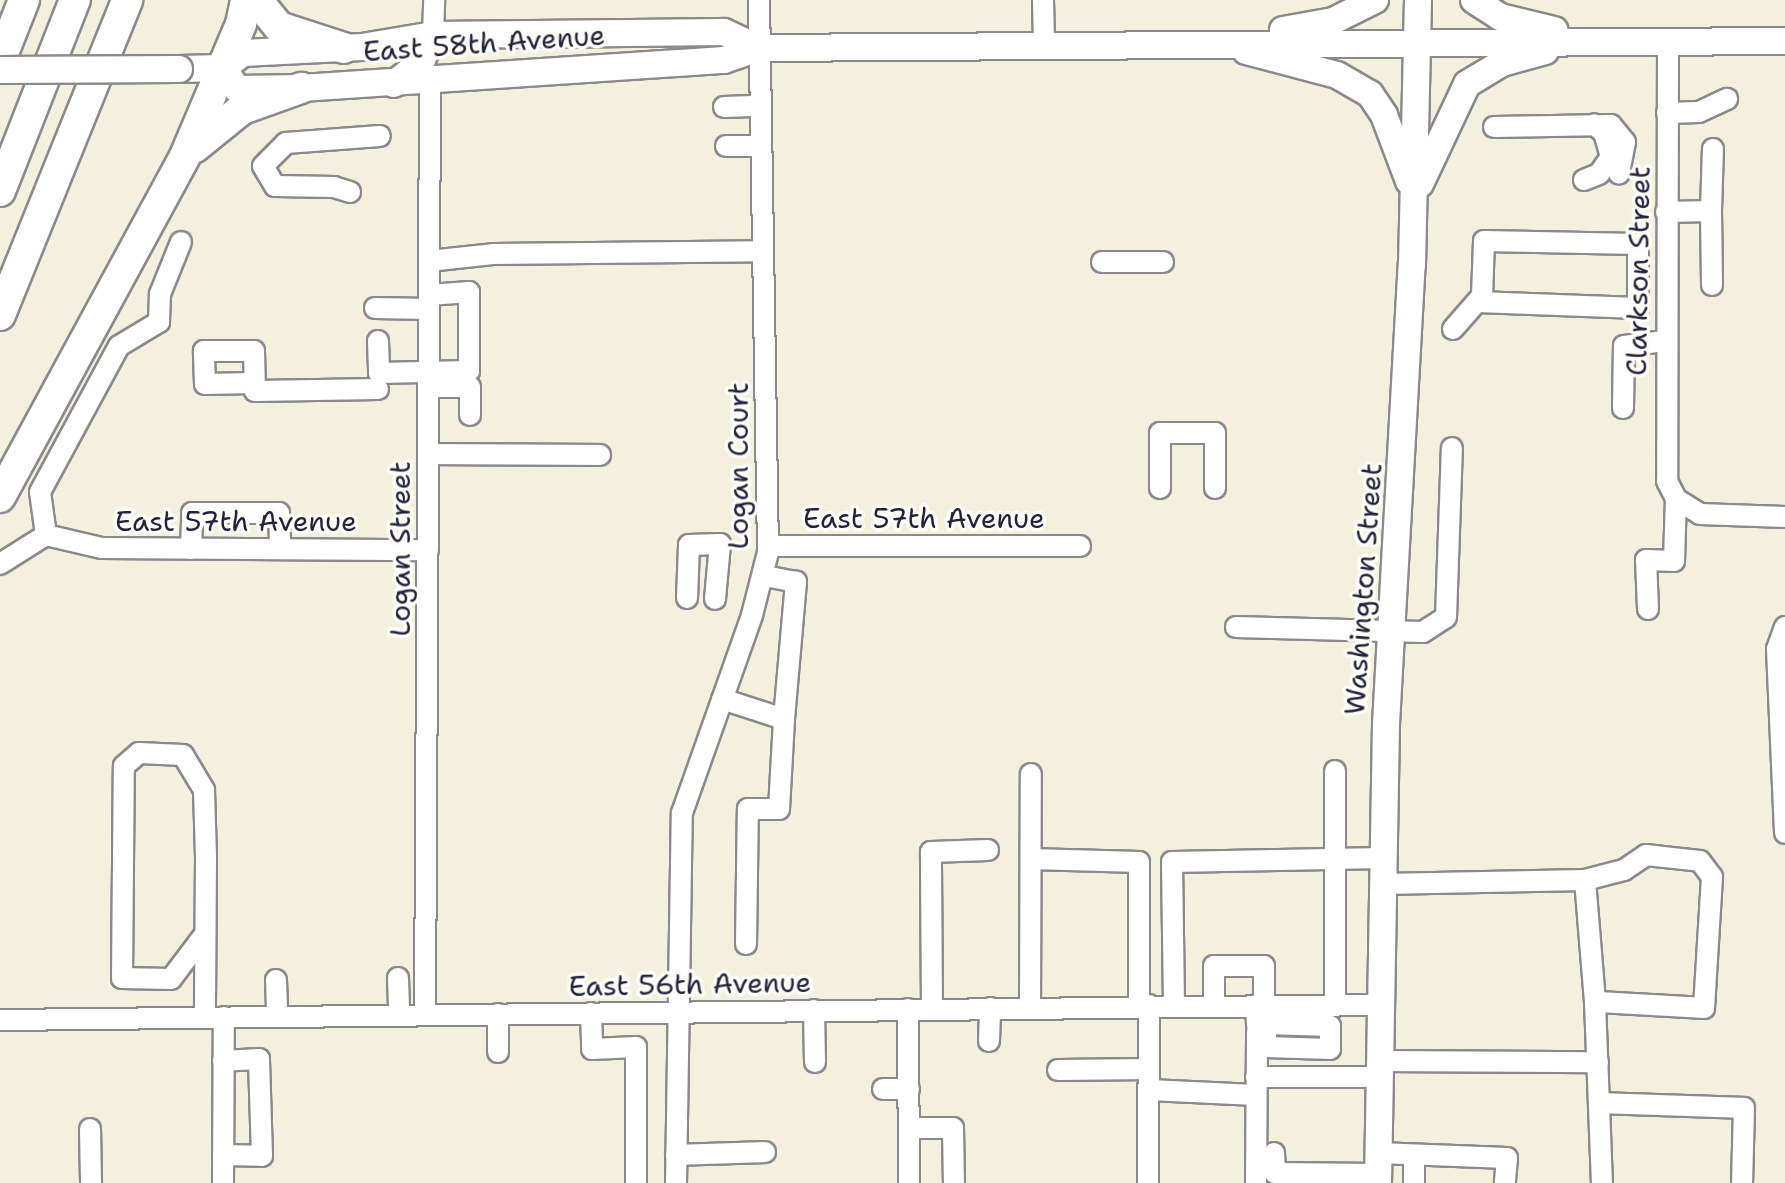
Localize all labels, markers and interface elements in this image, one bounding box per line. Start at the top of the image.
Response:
street label: East 58th Avenue [362,18,606,68]
street label: Clarkson Street [1619,166,1657,376]
street label: Logan Court [721,383,755,549]
street label: Logan Street [383,461,417,637]
street label: Washington Street [1337,462,1389,716]
street label: East 57th Avenue [803,501,1045,535]
street label: East 57th Avenue [115,504,357,538]
street label: East 56th Avenue [568,965,812,1003]

